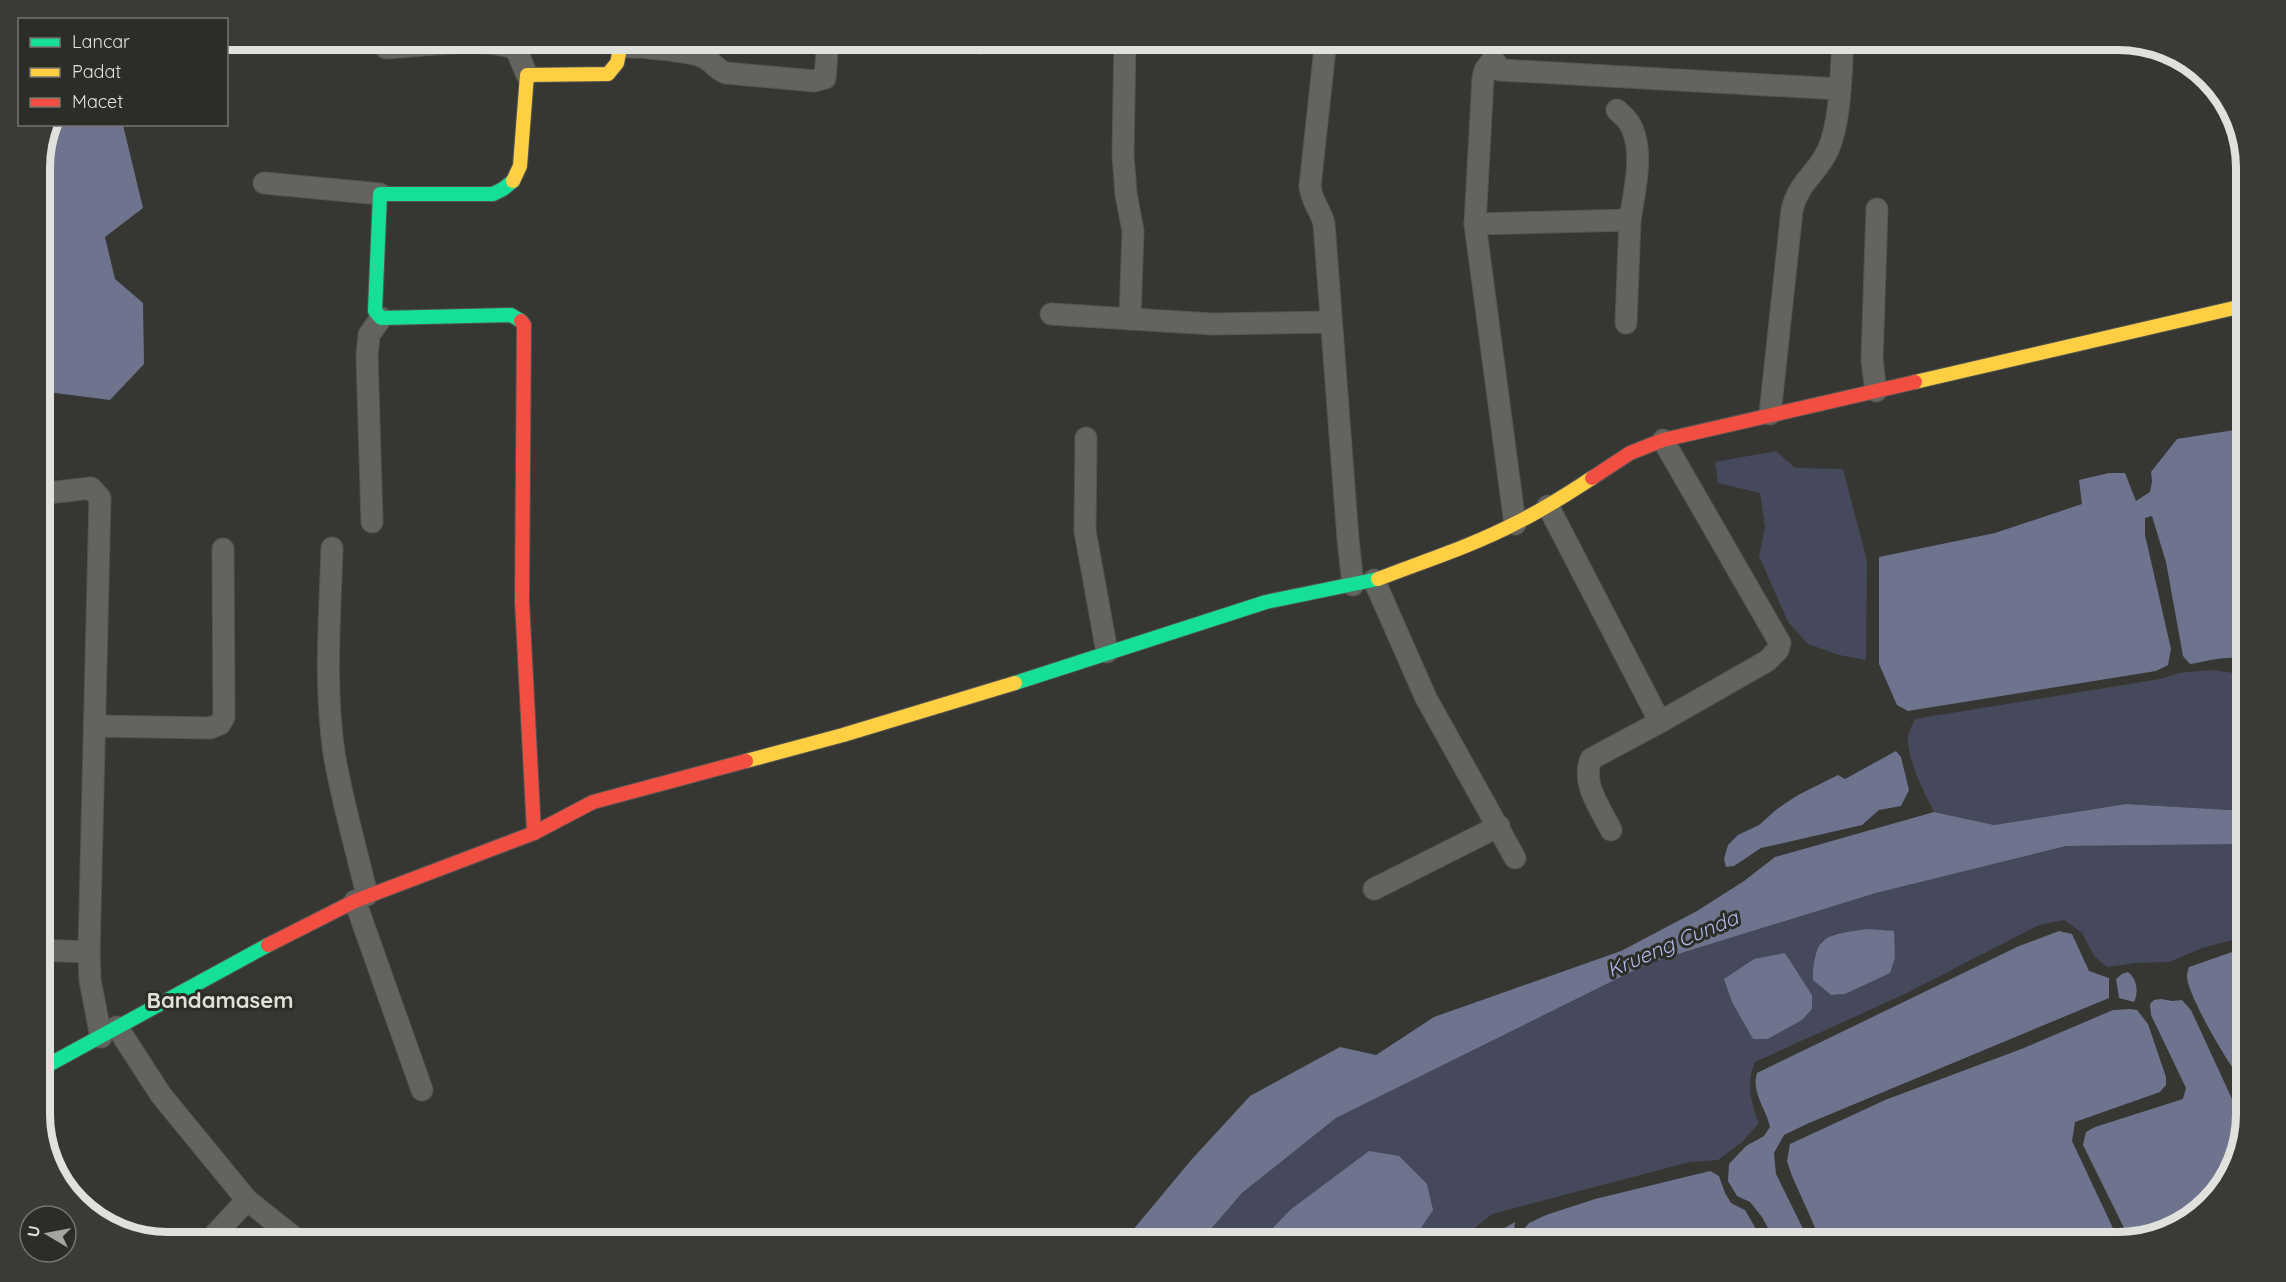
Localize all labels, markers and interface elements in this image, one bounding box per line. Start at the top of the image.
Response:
legend [18,18,228,126]
text: Lancar [72,30,130,53]
text: Padat [72,60,121,83]
text: Macet [72,90,123,113]
water label: Krueng Cunda [1602,903,1743,982]
district label: Bandamasem [147,986,293,1014]
north arrow [18,1204,78,1264]
text: U [22,1224,44,1239]

